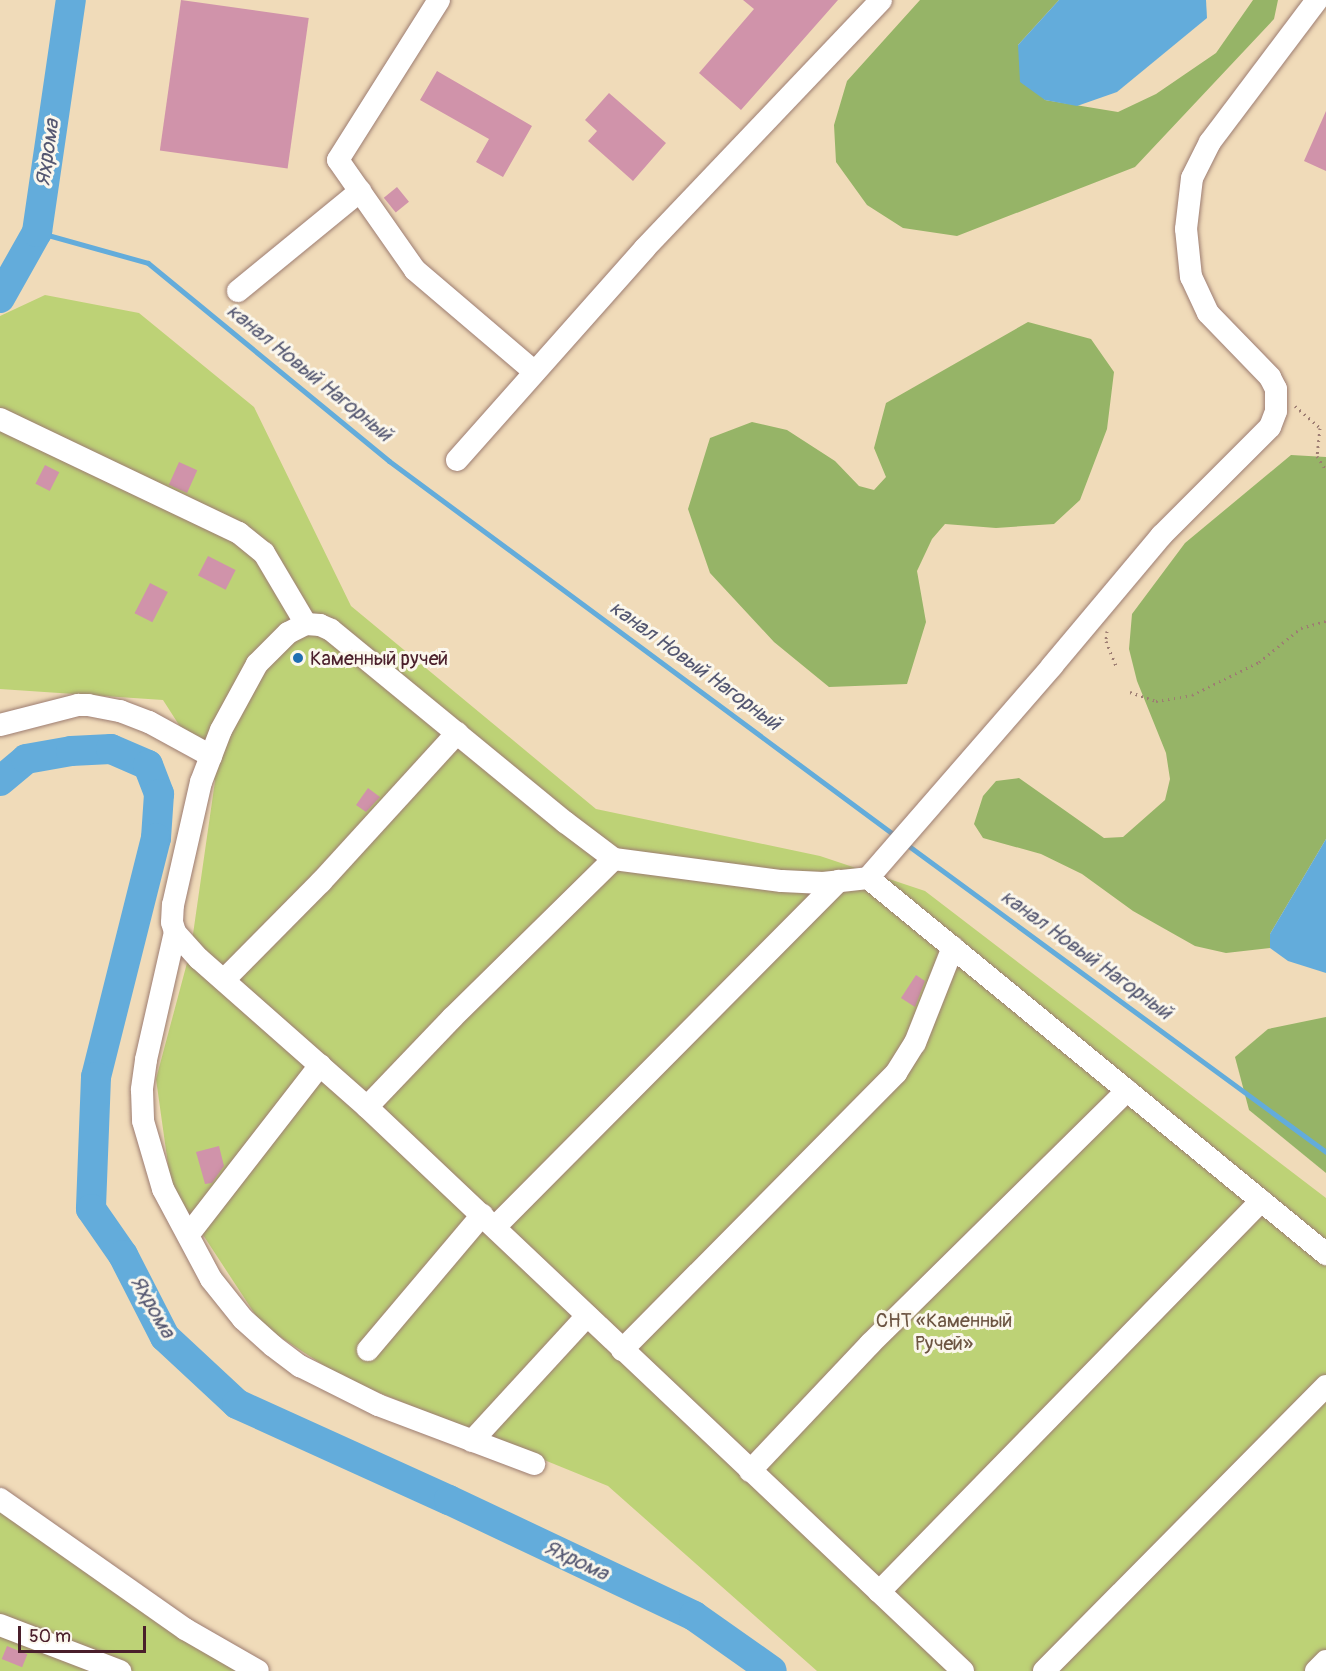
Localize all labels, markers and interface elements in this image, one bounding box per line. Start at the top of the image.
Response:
water label: Яхрома [31,118,65,188]
water label: канал Новый Нагорный [221,299,397,447]
water label: канал Новый Нагорный [605,596,785,736]
place label: Каменный ручей [310,646,448,670]
marker: Каменный ручей [291,651,305,665]
water label: канал Новый Нагорный [996,885,1176,1025]
water label: Яхрома [124,1271,180,1343]
park label: СНТ «Каменный Ручей» [876,1308,1012,1355]
water label: Яхрома [540,1535,612,1587]
scale bar [21,1614,148,1652]
text: 50 m [29,1625,71,1648]

